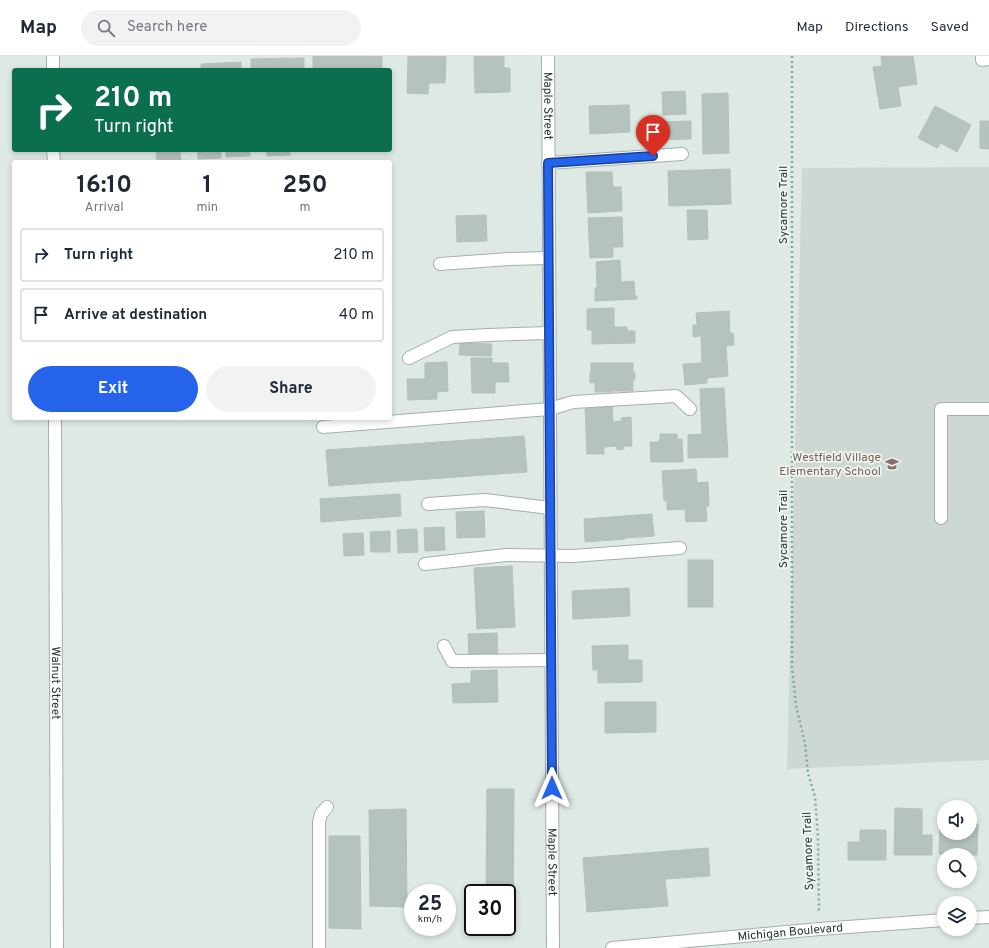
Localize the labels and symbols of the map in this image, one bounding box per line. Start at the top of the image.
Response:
street label: Maple Street [539,72,555,140]
pin [636,115,670,156]
street label: Sycamore Trail [776,166,792,244]
place label: Westfield Village Elementary School [779,450,881,480]
school or university icon: Westfield Village Elementary School [884,456,900,472]
street label: Sycamore Trail [776,490,792,568]
street label: Walnut Street [47,646,63,720]
position arrow [531,767,573,809]
street label: Sycamore Trail [800,811,818,891]
street label: Maple Street [543,828,560,896]
speed limit sign: 30 [464,884,516,936]
street label: Michigan Boulevard [737,920,844,945]

